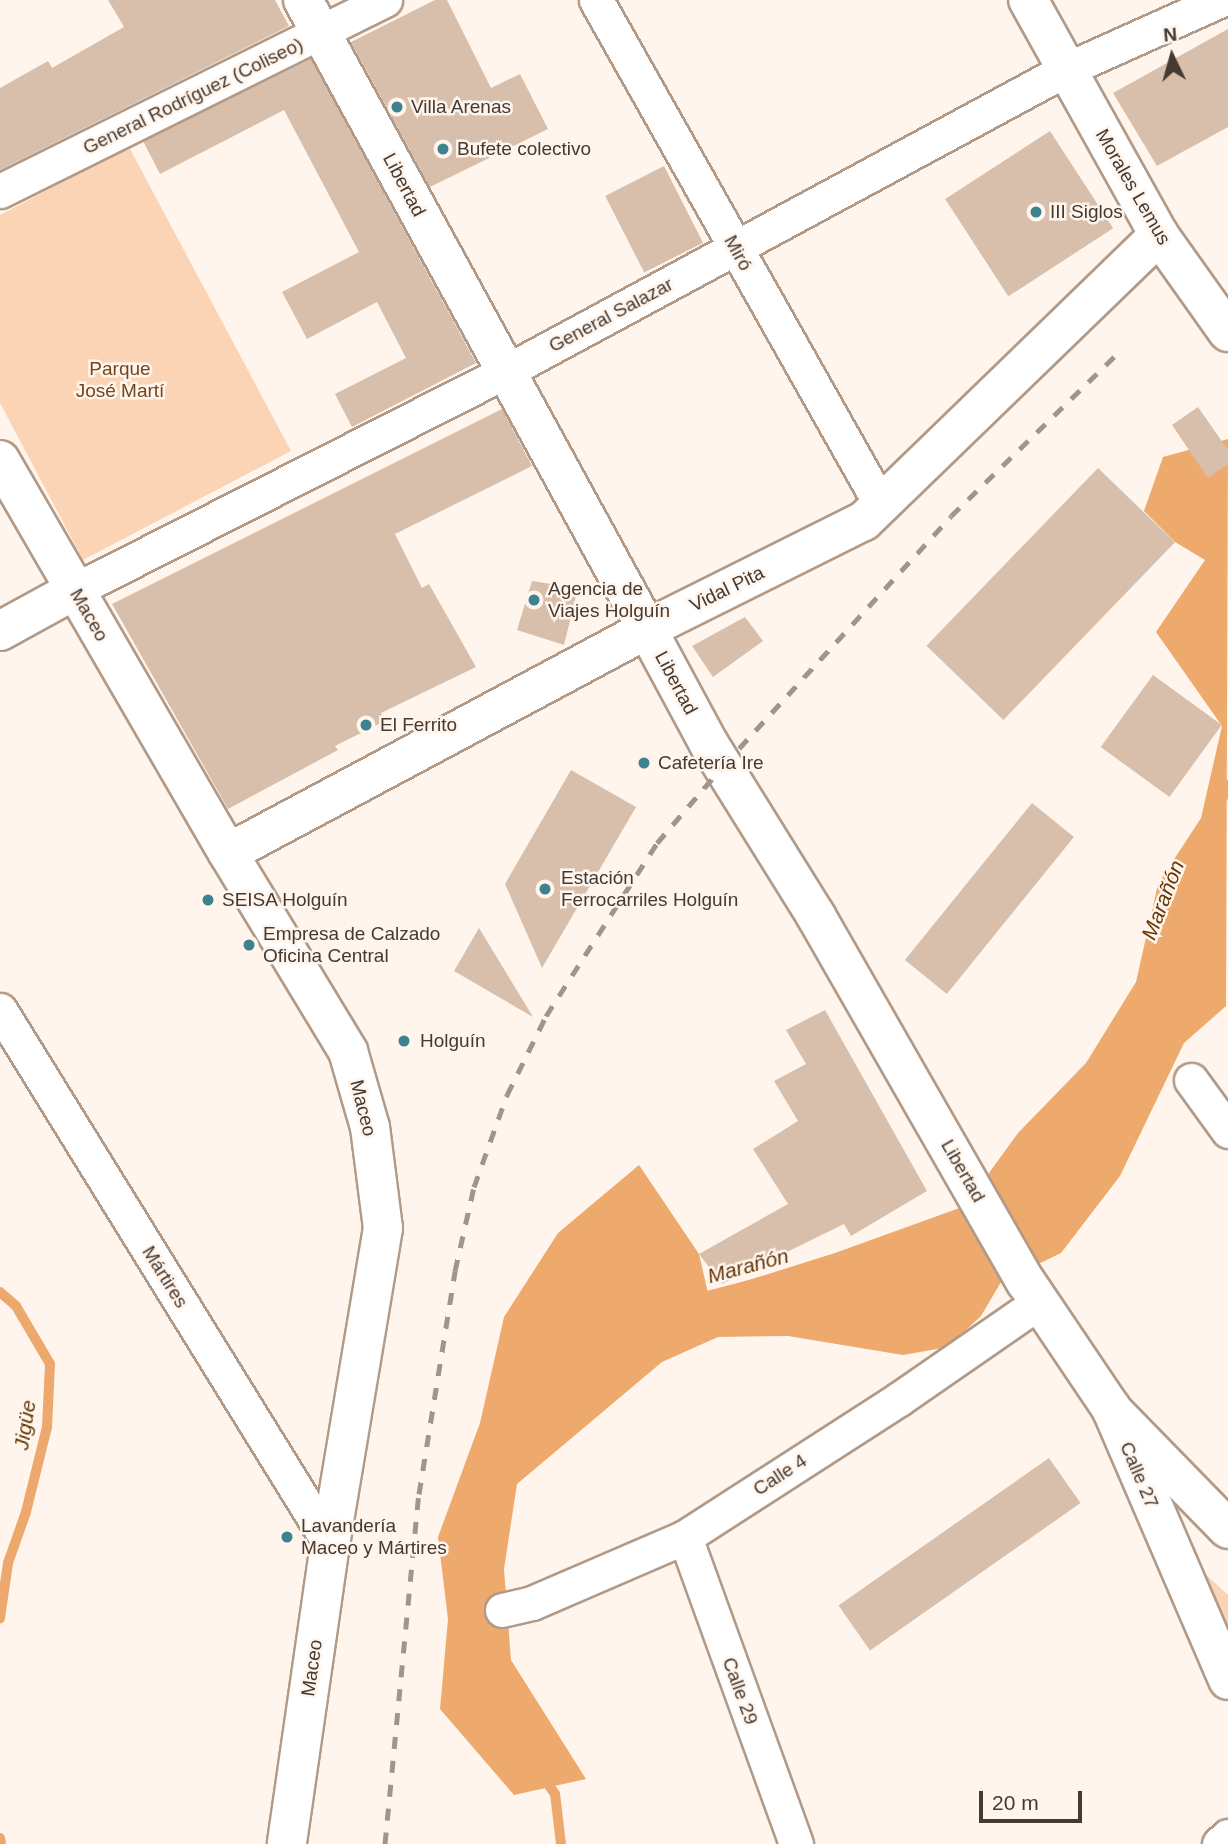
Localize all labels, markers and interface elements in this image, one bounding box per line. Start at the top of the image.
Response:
north arrow [1137,21,1207,91]
text: N [1162,24,1178,46]
street label: General Rodríguez (Coliseo) [79,33,307,159]
place label: Villa Arenas [411,96,512,118]
marker: Villa Arenas [389,99,405,115]
street label: Morales Lemus [1091,125,1175,249]
place label: Bufete colectivo [457,138,591,160]
marker: Bufete colectivo [435,141,451,157]
street label: Libertad [378,149,430,221]
place label: III Siglos [1050,201,1123,223]
marker: III Siglos [1028,204,1044,220]
street label: Miró [719,231,757,275]
street label: General Salazar [545,273,677,357]
park label: Parque José Martí [76,358,164,402]
street label: Vidal Pita [686,561,768,617]
place label: Agencia de Viajes Holguín [548,578,670,622]
street label: Maceo [65,585,113,645]
marker: Agencia de Viajes Holguín [526,592,542,608]
street label: Libertad [650,647,702,719]
place label: El Ferrito [380,714,457,736]
marker: El Ferrito [358,717,374,733]
place label: Cafetería Ire [658,752,764,774]
marker: Cafetería Ire [636,755,652,771]
water label: Marañón [1136,857,1190,943]
place label: Estación Ferrocarriles Holguín [561,867,738,911]
marker: Estación Ferrocarriles Holguín [535,879,555,899]
place label: SEISA Holguín [222,889,349,911]
marker: SEISA Holguín [200,892,216,908]
place label: Empresa de Calzado Oficina Central [263,923,440,967]
marker: Empresa de Calzado Oficina Central [241,937,257,953]
place label: Holguín [420,1030,485,1052]
marker: Holguín [394,1031,414,1051]
street label: Maceo [345,1078,381,1138]
street label: Libertad [936,1136,990,1206]
street label: Mártires [137,1242,193,1312]
water label: Marañón [705,1243,791,1289]
water label: Jigüe [9,1398,41,1452]
street label: Calle 27 [1115,1438,1163,1512]
street label: Calle 4 [749,1449,811,1501]
place label: Lavandería Maceo y Mártires [301,1515,447,1559]
marker: Lavandería Maceo y Mártires [279,1529,295,1545]
street label: Maceo [297,1638,327,1698]
street label: Calle 29 [717,1654,763,1728]
scale bar [983,1778,1086,1822]
text: 20 m [992,1791,1039,1814]

